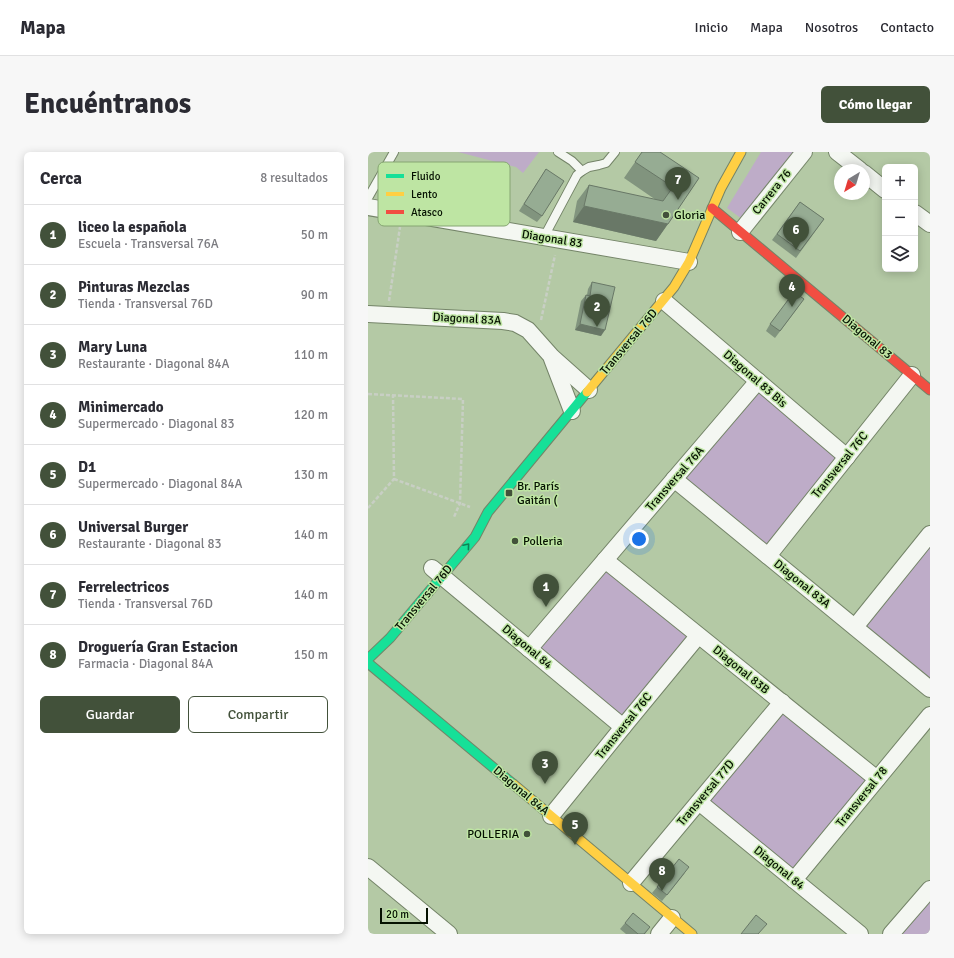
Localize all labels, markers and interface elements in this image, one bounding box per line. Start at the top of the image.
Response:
text: Mapa [20,16,66,40]
text: Inicio [695,19,728,36]
text: Mapa [750,19,783,36]
text: Nosotros [805,19,858,36]
text: Contacto [880,19,934,36]
button: Cómo llegar [821,86,930,123]
text: Encuéntranos [24,87,191,121]
legend [378,162,510,226]
north arrow [834,164,870,200]
map controls [882,164,918,272]
button: + [882,164,918,200]
street label: Carrera 76 [749,166,795,218]
pin: 7 [665,167,691,200]
text: Cerca [40,168,82,189]
text: 8 resultados [260,170,328,186]
text: Fluido [411,170,441,183]
text: Lento [411,188,438,201]
button: − [882,200,918,236]
text: Atasco [411,206,443,219]
place label: Gloria [674,208,705,223]
marker: Gloria [661,210,671,220]
pin: 6 [783,217,809,250]
text: liceo la española [78,218,187,236]
text: 1 [49,227,57,243]
text: 50 m [301,227,328,243]
street label: Diagonal 83 [521,227,583,251]
text: Escuela · Transversal 76A [78,236,219,252]
button: layers [882,236,918,272]
pin: 4 [779,274,805,307]
text: Pinturas Mezclas [78,278,190,296]
text: 2 [49,287,57,303]
text: 90 m [301,287,328,303]
pin: 2 [584,294,610,327]
text: Tienda · Transversal 76D [78,296,213,312]
street label: Transversal 76D [597,306,661,378]
street label: Diagonal 83A [432,310,502,328]
street label: Diagonal 83 [839,312,895,362]
text: Mary Luna [78,338,147,356]
text: 3 [49,347,57,363]
text: 110 m [294,347,328,363]
street label: Diagonal 83 Bis [720,347,790,411]
text: Restaurante · Diagonal 84A [78,356,230,372]
text: Minimercado [78,398,164,416]
text: 4 [49,407,57,423]
text: 120 m [294,407,328,423]
text: Supermercado · Diagonal 83 [78,416,234,432]
street label: Transversal 76C [809,429,871,501]
street label: Transversal 76A [643,443,708,515]
text: D1 [78,458,96,476]
text: 5 [49,467,57,483]
text: 130 m [294,467,328,483]
text: Supermercado · Diagonal 84A [78,476,242,492]
place label: Br. París Gaitán ( [517,479,559,508]
marker: Br. París Gaitán ( [504,488,514,498]
text: Universal Burger [78,518,188,536]
text: 6 [49,527,57,543]
text: 140 m [294,527,328,543]
your location [629,529,649,549]
place label: Polleria [523,534,562,549]
text: Restaurante · Diagonal 83 [78,536,222,552]
marker: Polleria [510,536,520,546]
one-way arrow [462,544,469,551]
street label: Diagonal 83A [771,557,834,612]
street label: Transversal 76D [392,562,456,634]
pin: 1 [533,574,559,607]
text: Ferrelectricos [78,578,169,596]
text: 7 [49,587,57,603]
text: 140 m [294,587,328,603]
text: Tienda · Transversal 76D [78,596,213,612]
street label: Diagonal 84 [499,622,556,673]
text: Droguería Gran Estacion [78,638,238,656]
street label: Diagonal 83B [710,643,772,697]
text: 8 [49,647,57,663]
text: 150 m [294,647,328,663]
text: Farmacia · Diagonal 84A [78,656,213,672]
street label: Transversal 76C [593,690,655,762]
button: Guardar [40,696,180,733]
button: Compartir [188,696,328,733]
pin: 3 [532,751,558,784]
street label: Transversal 77D [674,757,738,829]
street label: Diagonal 84A [490,763,553,819]
street label: Transversal 78 [833,764,891,830]
pin: 5 [562,812,588,845]
place label: POLLERIA [467,827,520,842]
marker: POLLERIA [522,829,532,839]
street label: Diagonal 84 [750,843,808,893]
pin: 8 [649,858,675,891]
scale bar [380,906,428,925]
text: 20 m [386,908,409,921]

